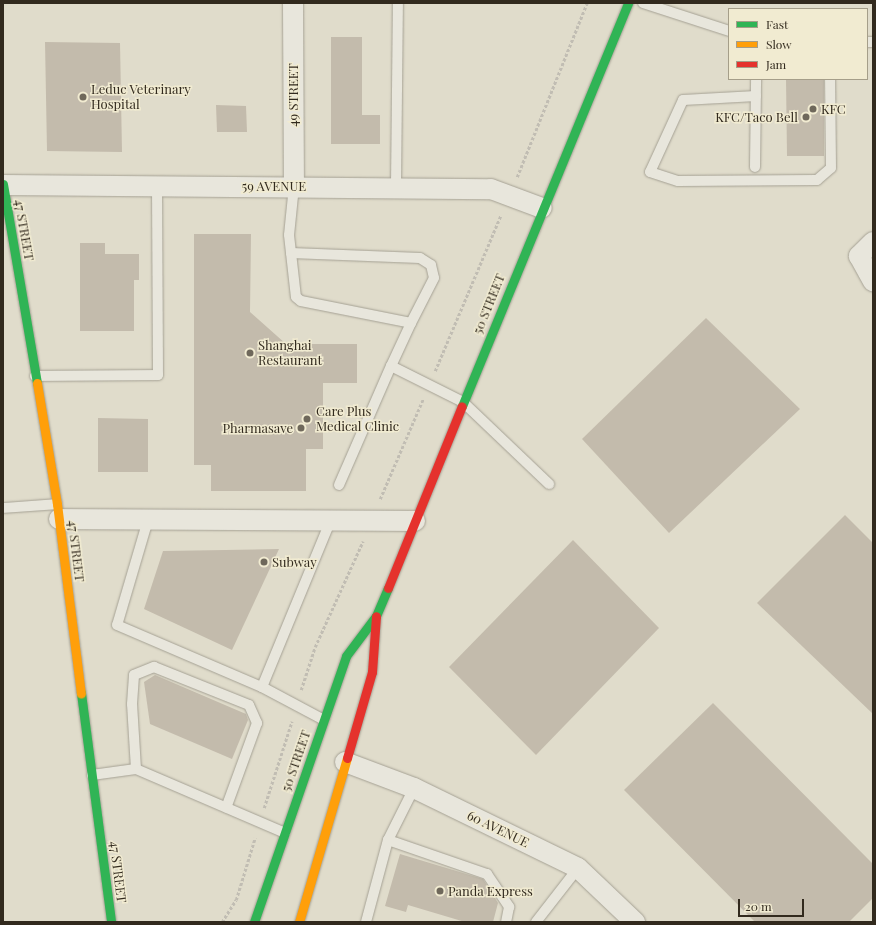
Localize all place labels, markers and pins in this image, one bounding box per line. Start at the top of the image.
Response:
place label: Leduc Veterinary Hospital [91,82,191,113]
marker: Leduc Veterinary Hospital [78,92,88,102]
place label: KFC [821,101,846,117]
marker: KFC [808,104,818,114]
place label: KFC/Taco Bell [715,109,798,125]
marker: KFC/Taco Bell [801,112,811,122]
place label: Shanghai Restaurant [258,338,322,369]
marker: Shanghai Restaurant [245,348,255,358]
place label: Care Plus Medical Clinic [316,404,399,435]
marker: Care Plus Medical Clinic [301,413,313,425]
place label: Pharmasave [223,420,293,436]
marker: Pharmasave [296,423,306,433]
place label: Subway [272,554,317,570]
marker: Subway [259,557,269,567]
place label: Panda Express [448,883,533,899]
marker: Panda Express [435,886,445,896]

